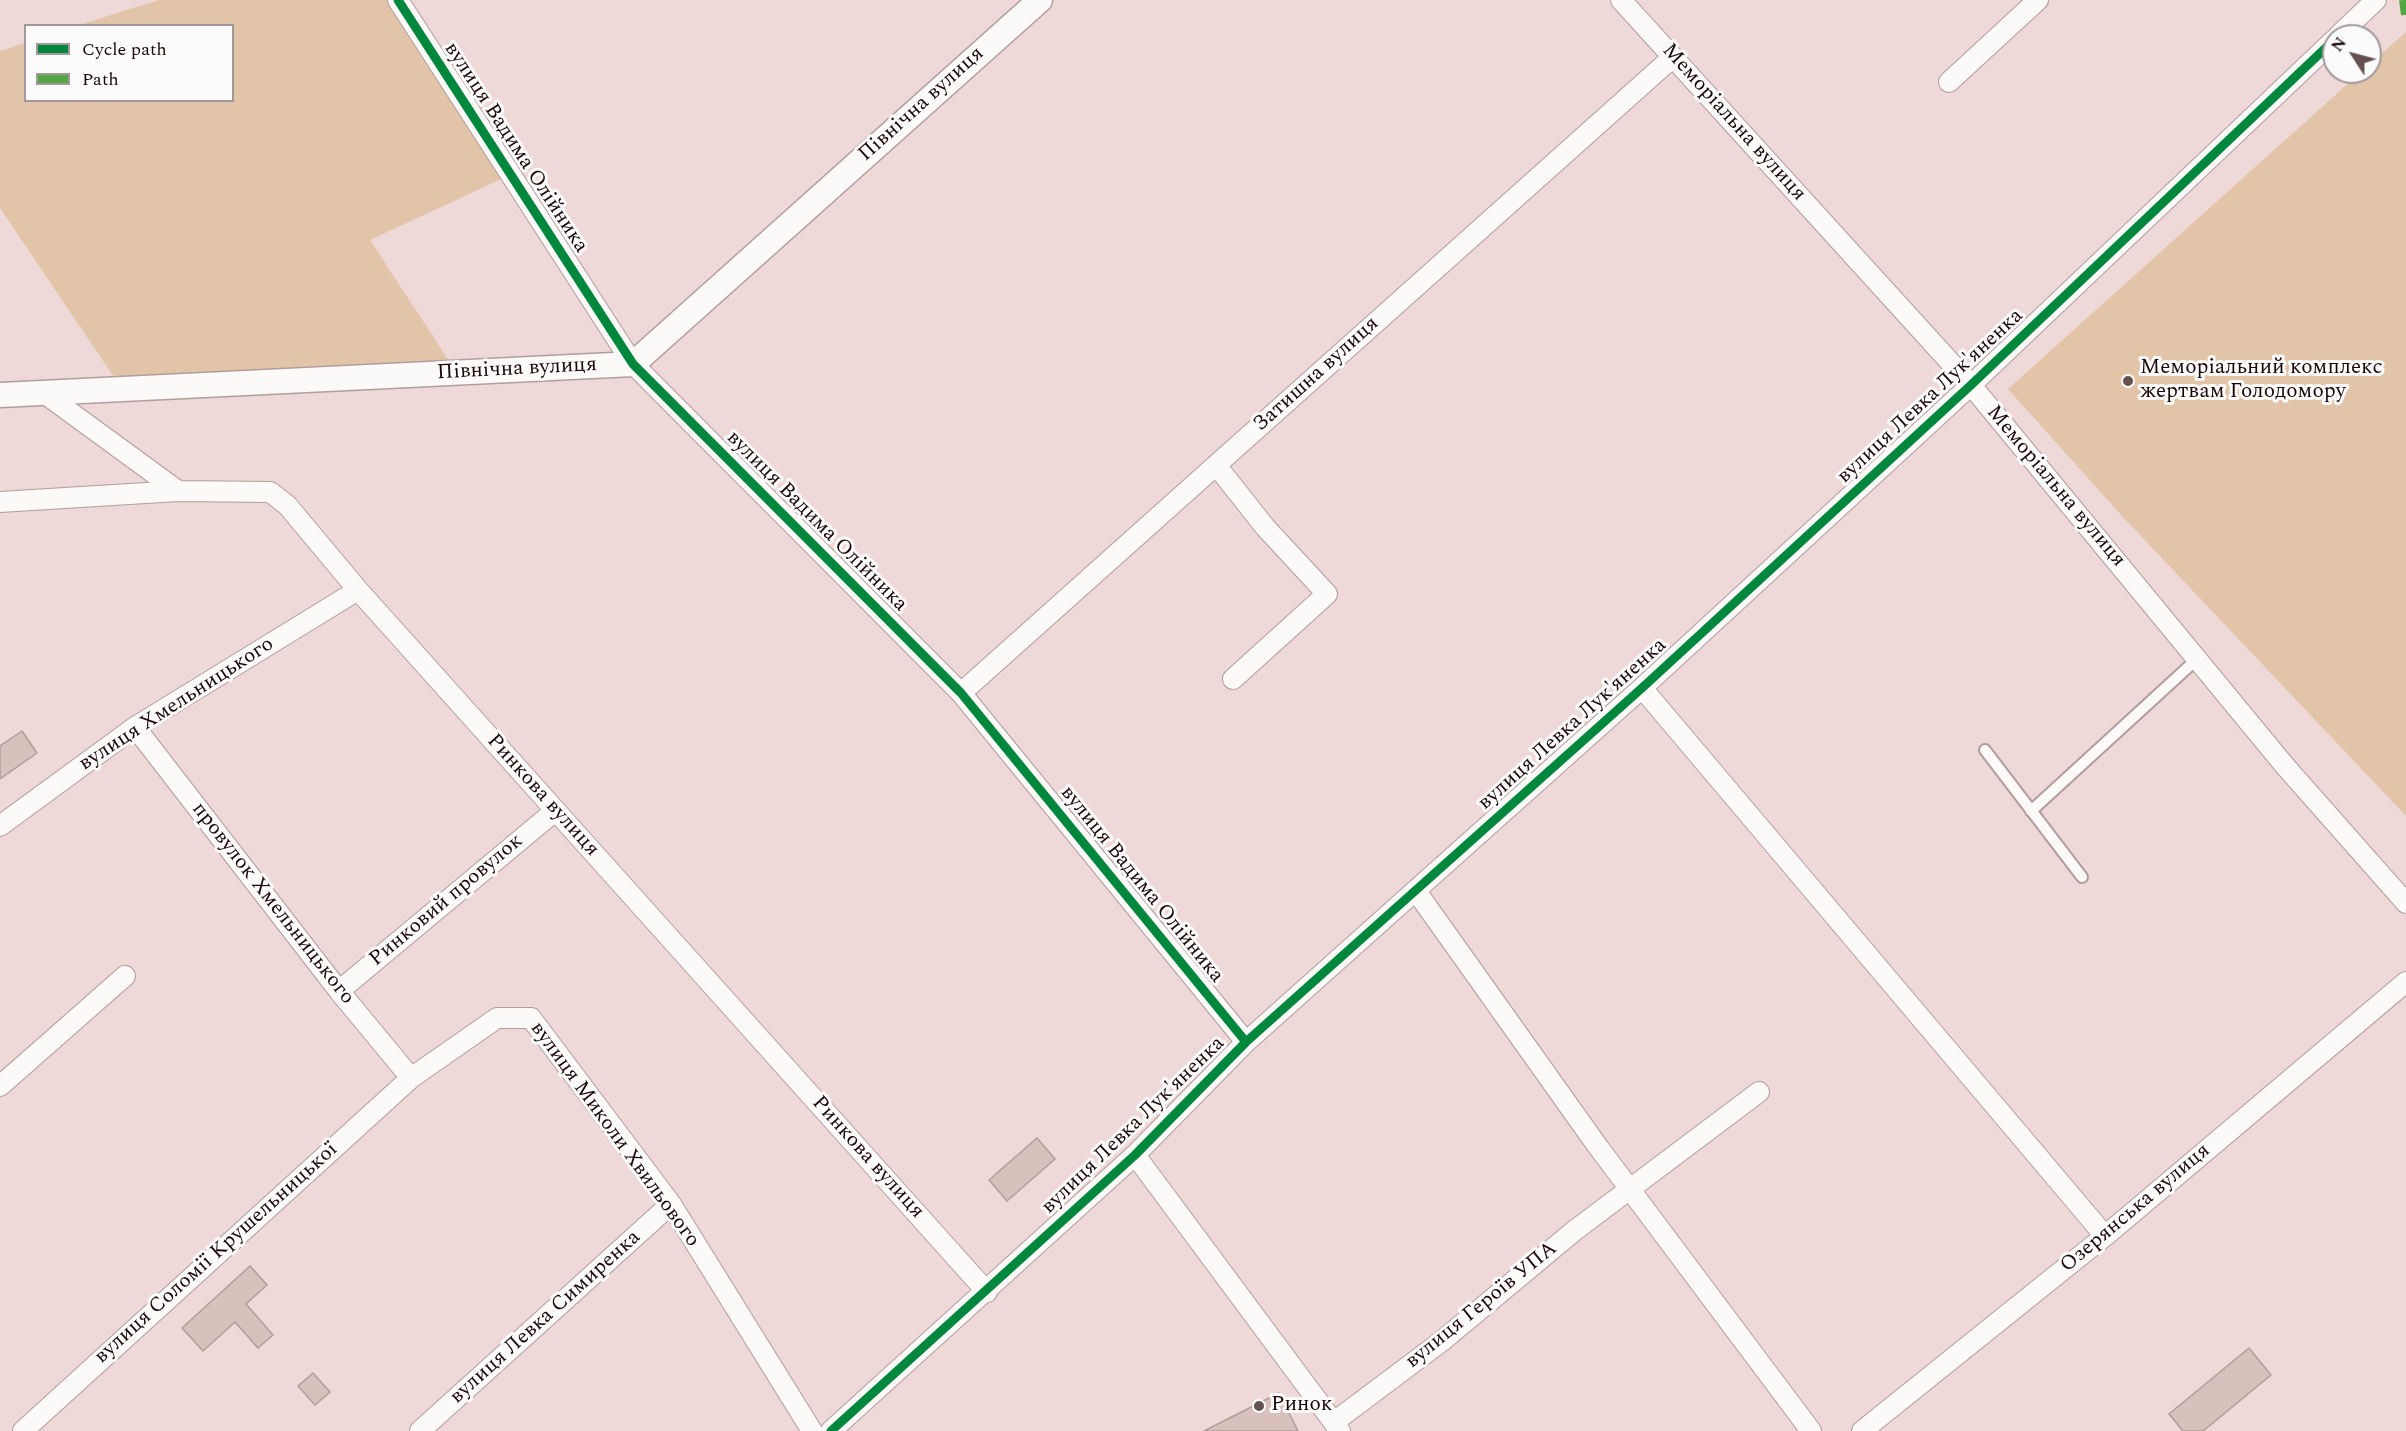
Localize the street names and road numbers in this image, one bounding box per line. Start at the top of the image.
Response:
street label: вулиця Вадима Олійника [437,38,593,258]
street label: Меморіальна вулиця [1656,39,1810,207]
street label: Північна вулиця [854,42,990,168]
street label: вулиця Левка Лук'яненка [1833,304,2029,490]
street label: Затишна вулиця [1249,312,1385,438]
street label: Північна вулиця [436,353,598,387]
street label: Меморіальна вулиця [1980,401,2130,573]
street label: вулиця Вадима Олійника [720,426,912,618]
street label: вулиця Хмельницького [75,633,279,777]
street label: вулиця Левка Лук'яненка [1474,634,1672,816]
street label: Ринкова вулиця [480,730,604,862]
street label: вулиця Вадима Олійника [1054,782,1228,988]
street label: провулок Хмельницького [185,798,359,1010]
street label: Ринковий провулок [365,829,529,973]
street label: вулиця Миколи Хвильового [524,1017,704,1253]
street label: вулиця Левка Лук'яненка [1037,1032,1231,1220]
street label: Ринкова вулиця [805,1092,929,1224]
street label: вулиця Соломії Крушельницької [90,1138,344,1370]
street label: Озерянська вулиця [2056,1139,2216,1279]
street label: вулиця Левка Симиренка [445,1226,647,1410]
street label: вулиця Героїв УПА [1401,1237,1563,1375]

